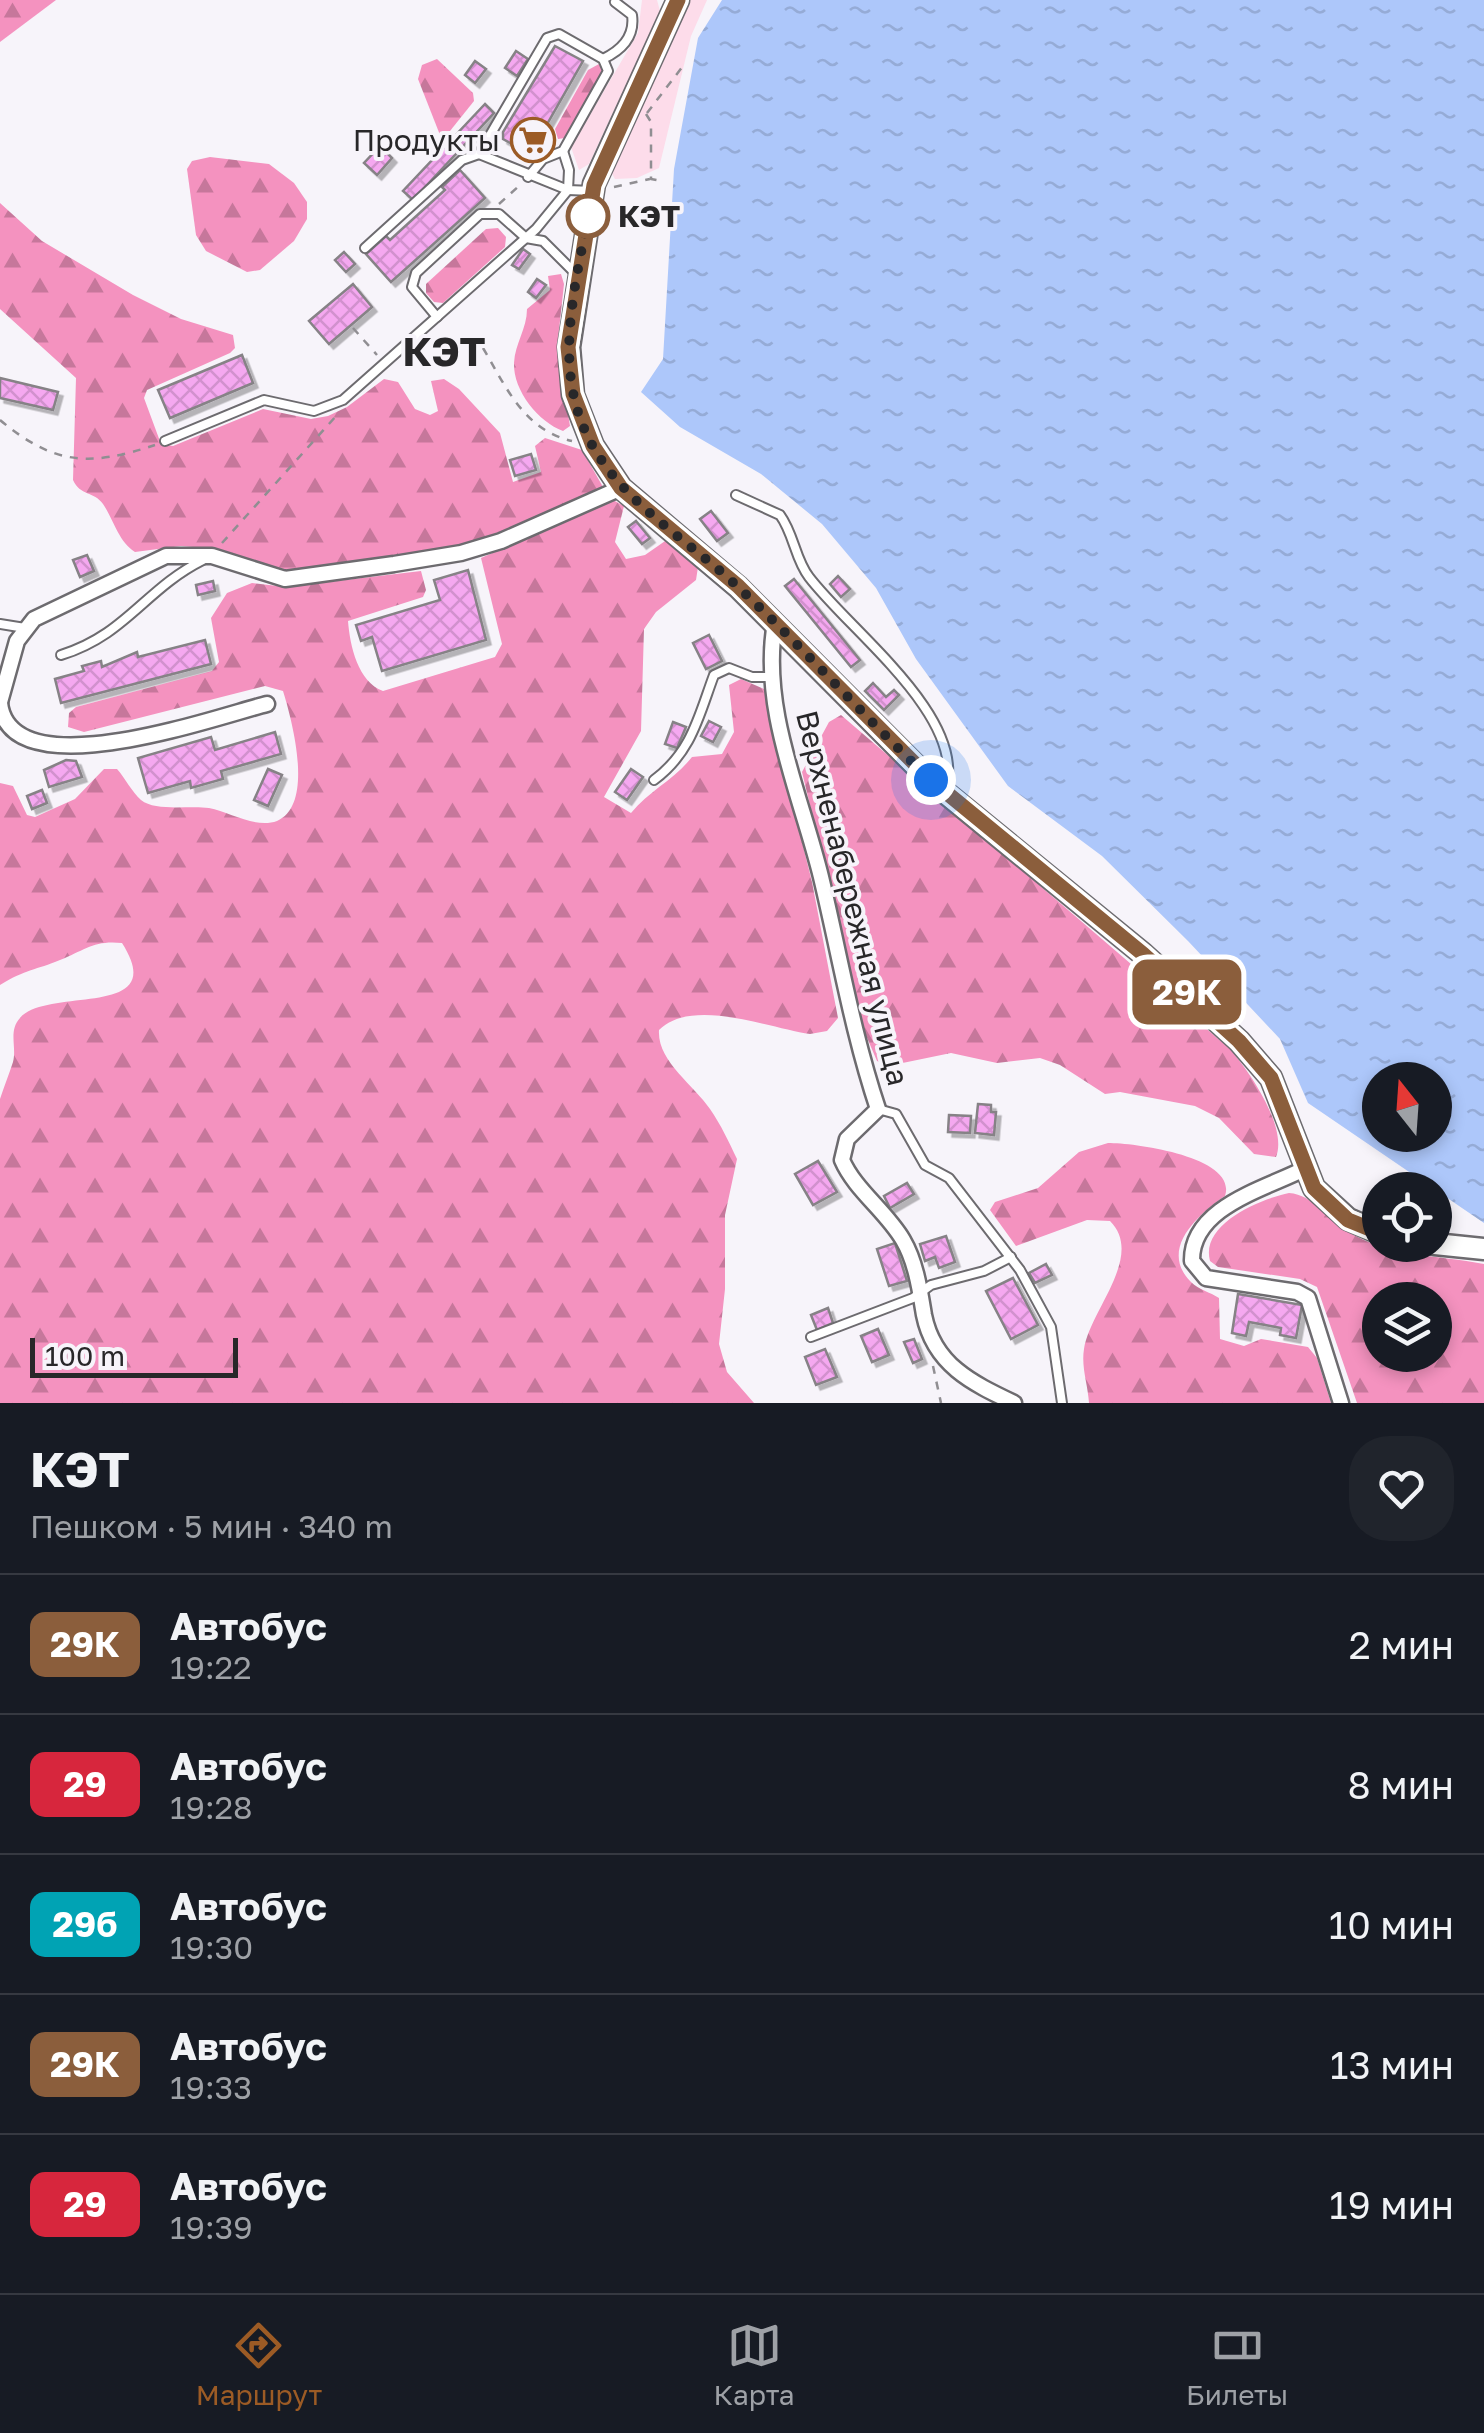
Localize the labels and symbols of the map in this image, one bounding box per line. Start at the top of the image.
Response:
supermarket icon: Продукты [510,117,556,163]
place label: Продукты [353,122,500,158]
marker: КЭТ [567,195,609,237]
place label: КЭТ [618,198,680,234]
district label: КЭТ [402,327,486,375]
street label: Верхненабережная улица [789,707,917,1089]
your location [906,755,956,805]
line badge: 29К [1130,960,1244,1024]
north arrow [1362,1062,1452,1152]
scale bar [30,1333,238,1378]

